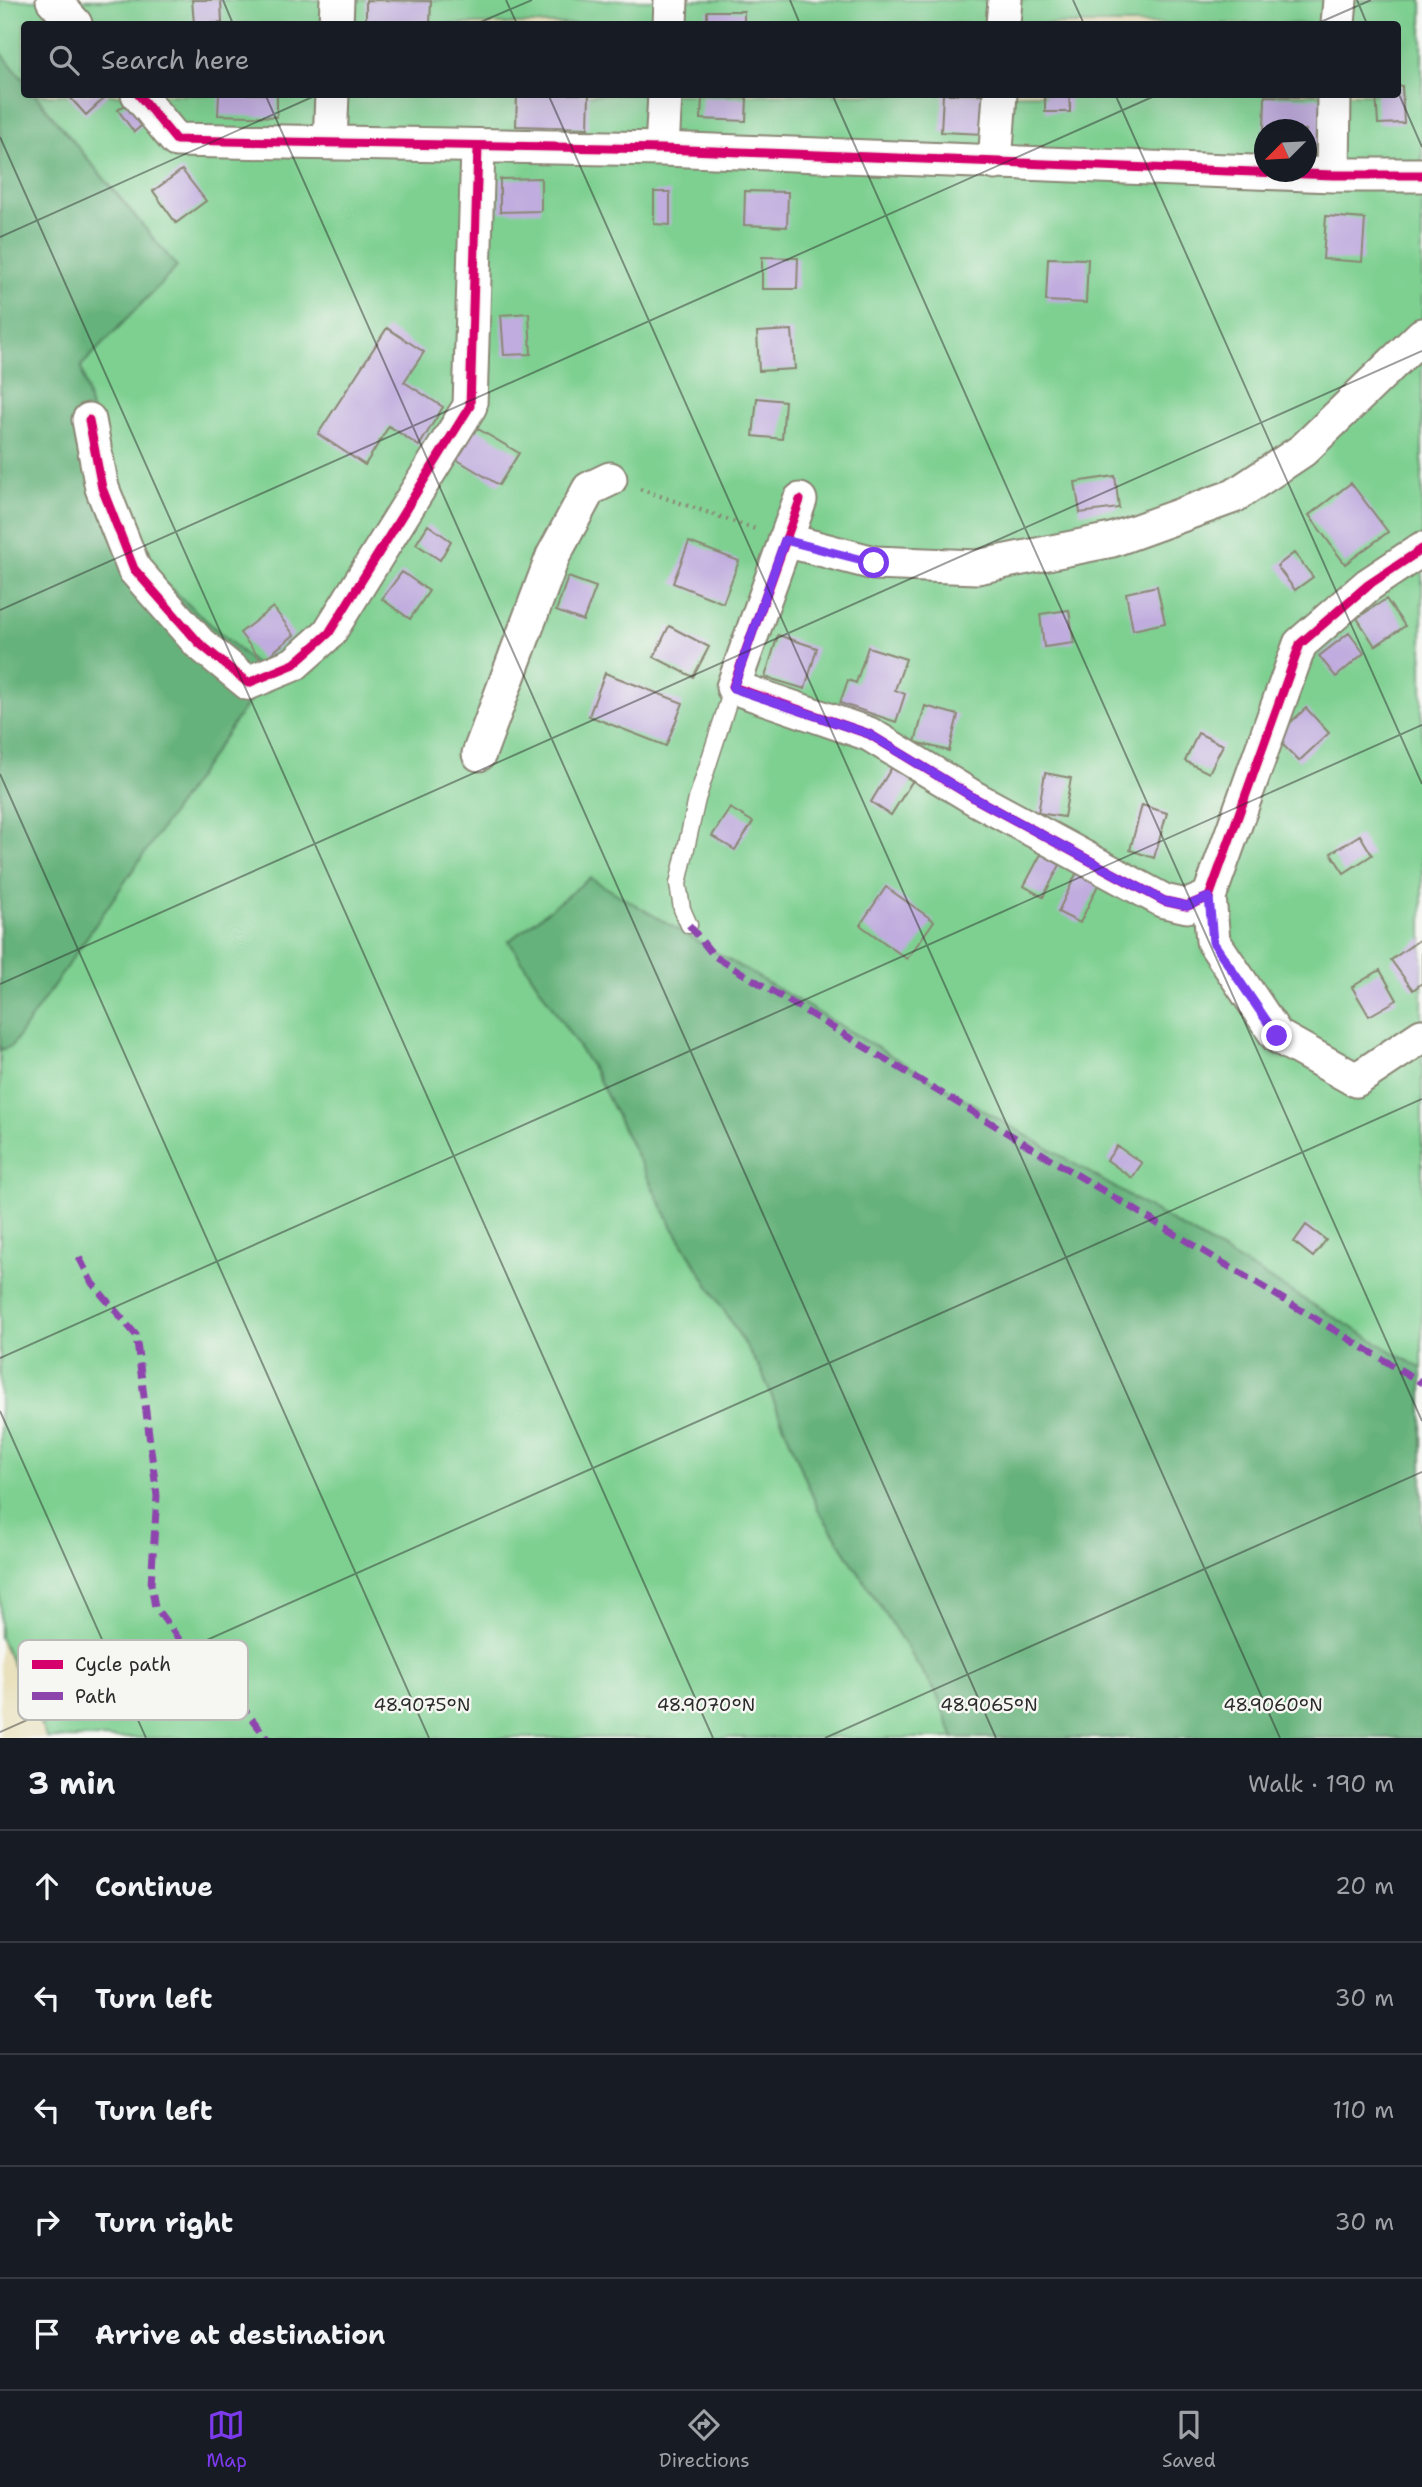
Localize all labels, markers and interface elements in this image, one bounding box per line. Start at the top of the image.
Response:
search box [21,21,1401,98]
icon: search [45,41,83,79]
text: Search here [101,42,250,77]
north arrow [1254,119,1317,182]
route start [858,547,889,578]
route end [1261,1020,1292,1051]
legend [18,1640,248,1720]
text: Cycle path [75,1652,171,1677]
text: Path [75,1684,117,1709]
text: 48.9075°N [374,1693,470,1717]
text: 48.9070°N [657,1693,755,1717]
text: 48.9065°N [940,1693,1038,1717]
text: 48.9060°N [1223,1693,1323,1717]
text: 3 min [28,1763,115,1804]
text: Walk · 190 m [1248,1769,1394,1799]
icon: ahead [28,1867,66,1905]
text: Continue [95,1869,213,1904]
text: 20 m [1335,1871,1394,1901]
icon: left [28,1979,66,2017]
text: Turn left [95,1981,212,2016]
text: 30 m [1335,1983,1394,2013]
icon: left [28,2091,66,2129]
text: Turn left [95,2093,212,2128]
text: 110 m [1332,2095,1394,2125]
icon: right [28,2203,66,2241]
text: Turn right [95,2205,233,2240]
text: 30 m [1335,2207,1394,2237]
icon: arrive [28,2315,66,2353]
text: Arrive at destination [95,2317,385,2352]
tab: Map [206,2406,247,2473]
tab: Directions [659,2406,750,2473]
tab: Saved [1162,2406,1216,2473]

